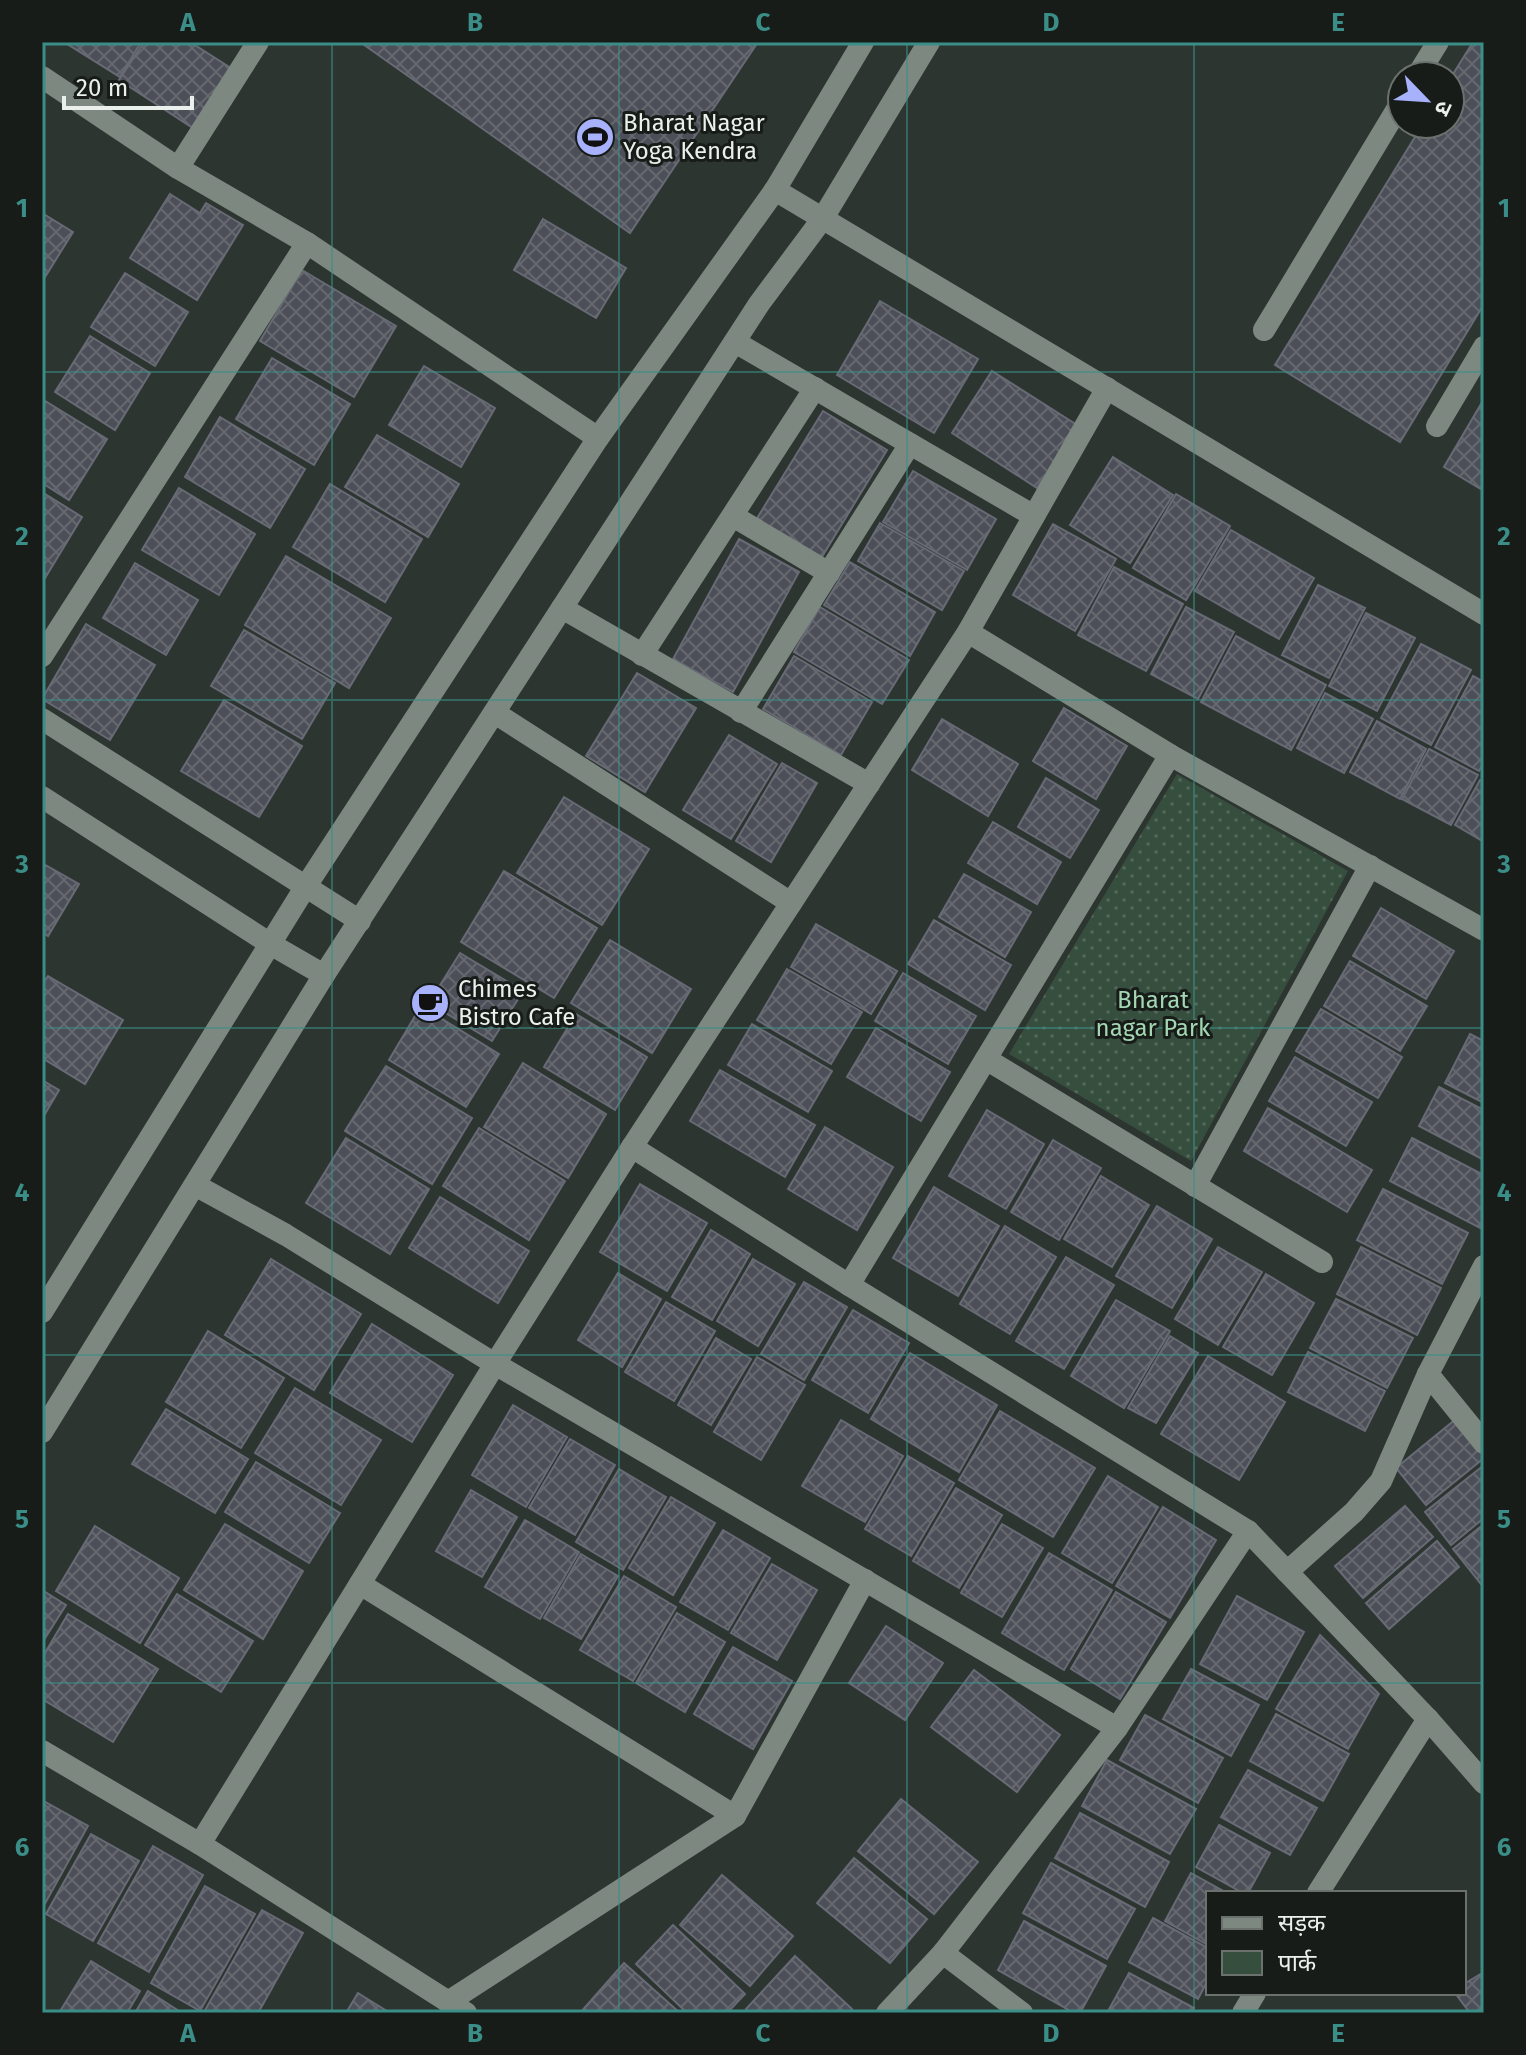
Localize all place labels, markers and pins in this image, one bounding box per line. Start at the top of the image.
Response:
place label: Bharat Nagar Yoga Kendra [623,109,766,165]
sports icon: Bharat Nagar Yoga Kendra [574,116,616,158]
place label: Chimes Bistro Cafe [458,975,575,1031]
cafe icon: Chimes Bistro Cafe [409,982,451,1024]

